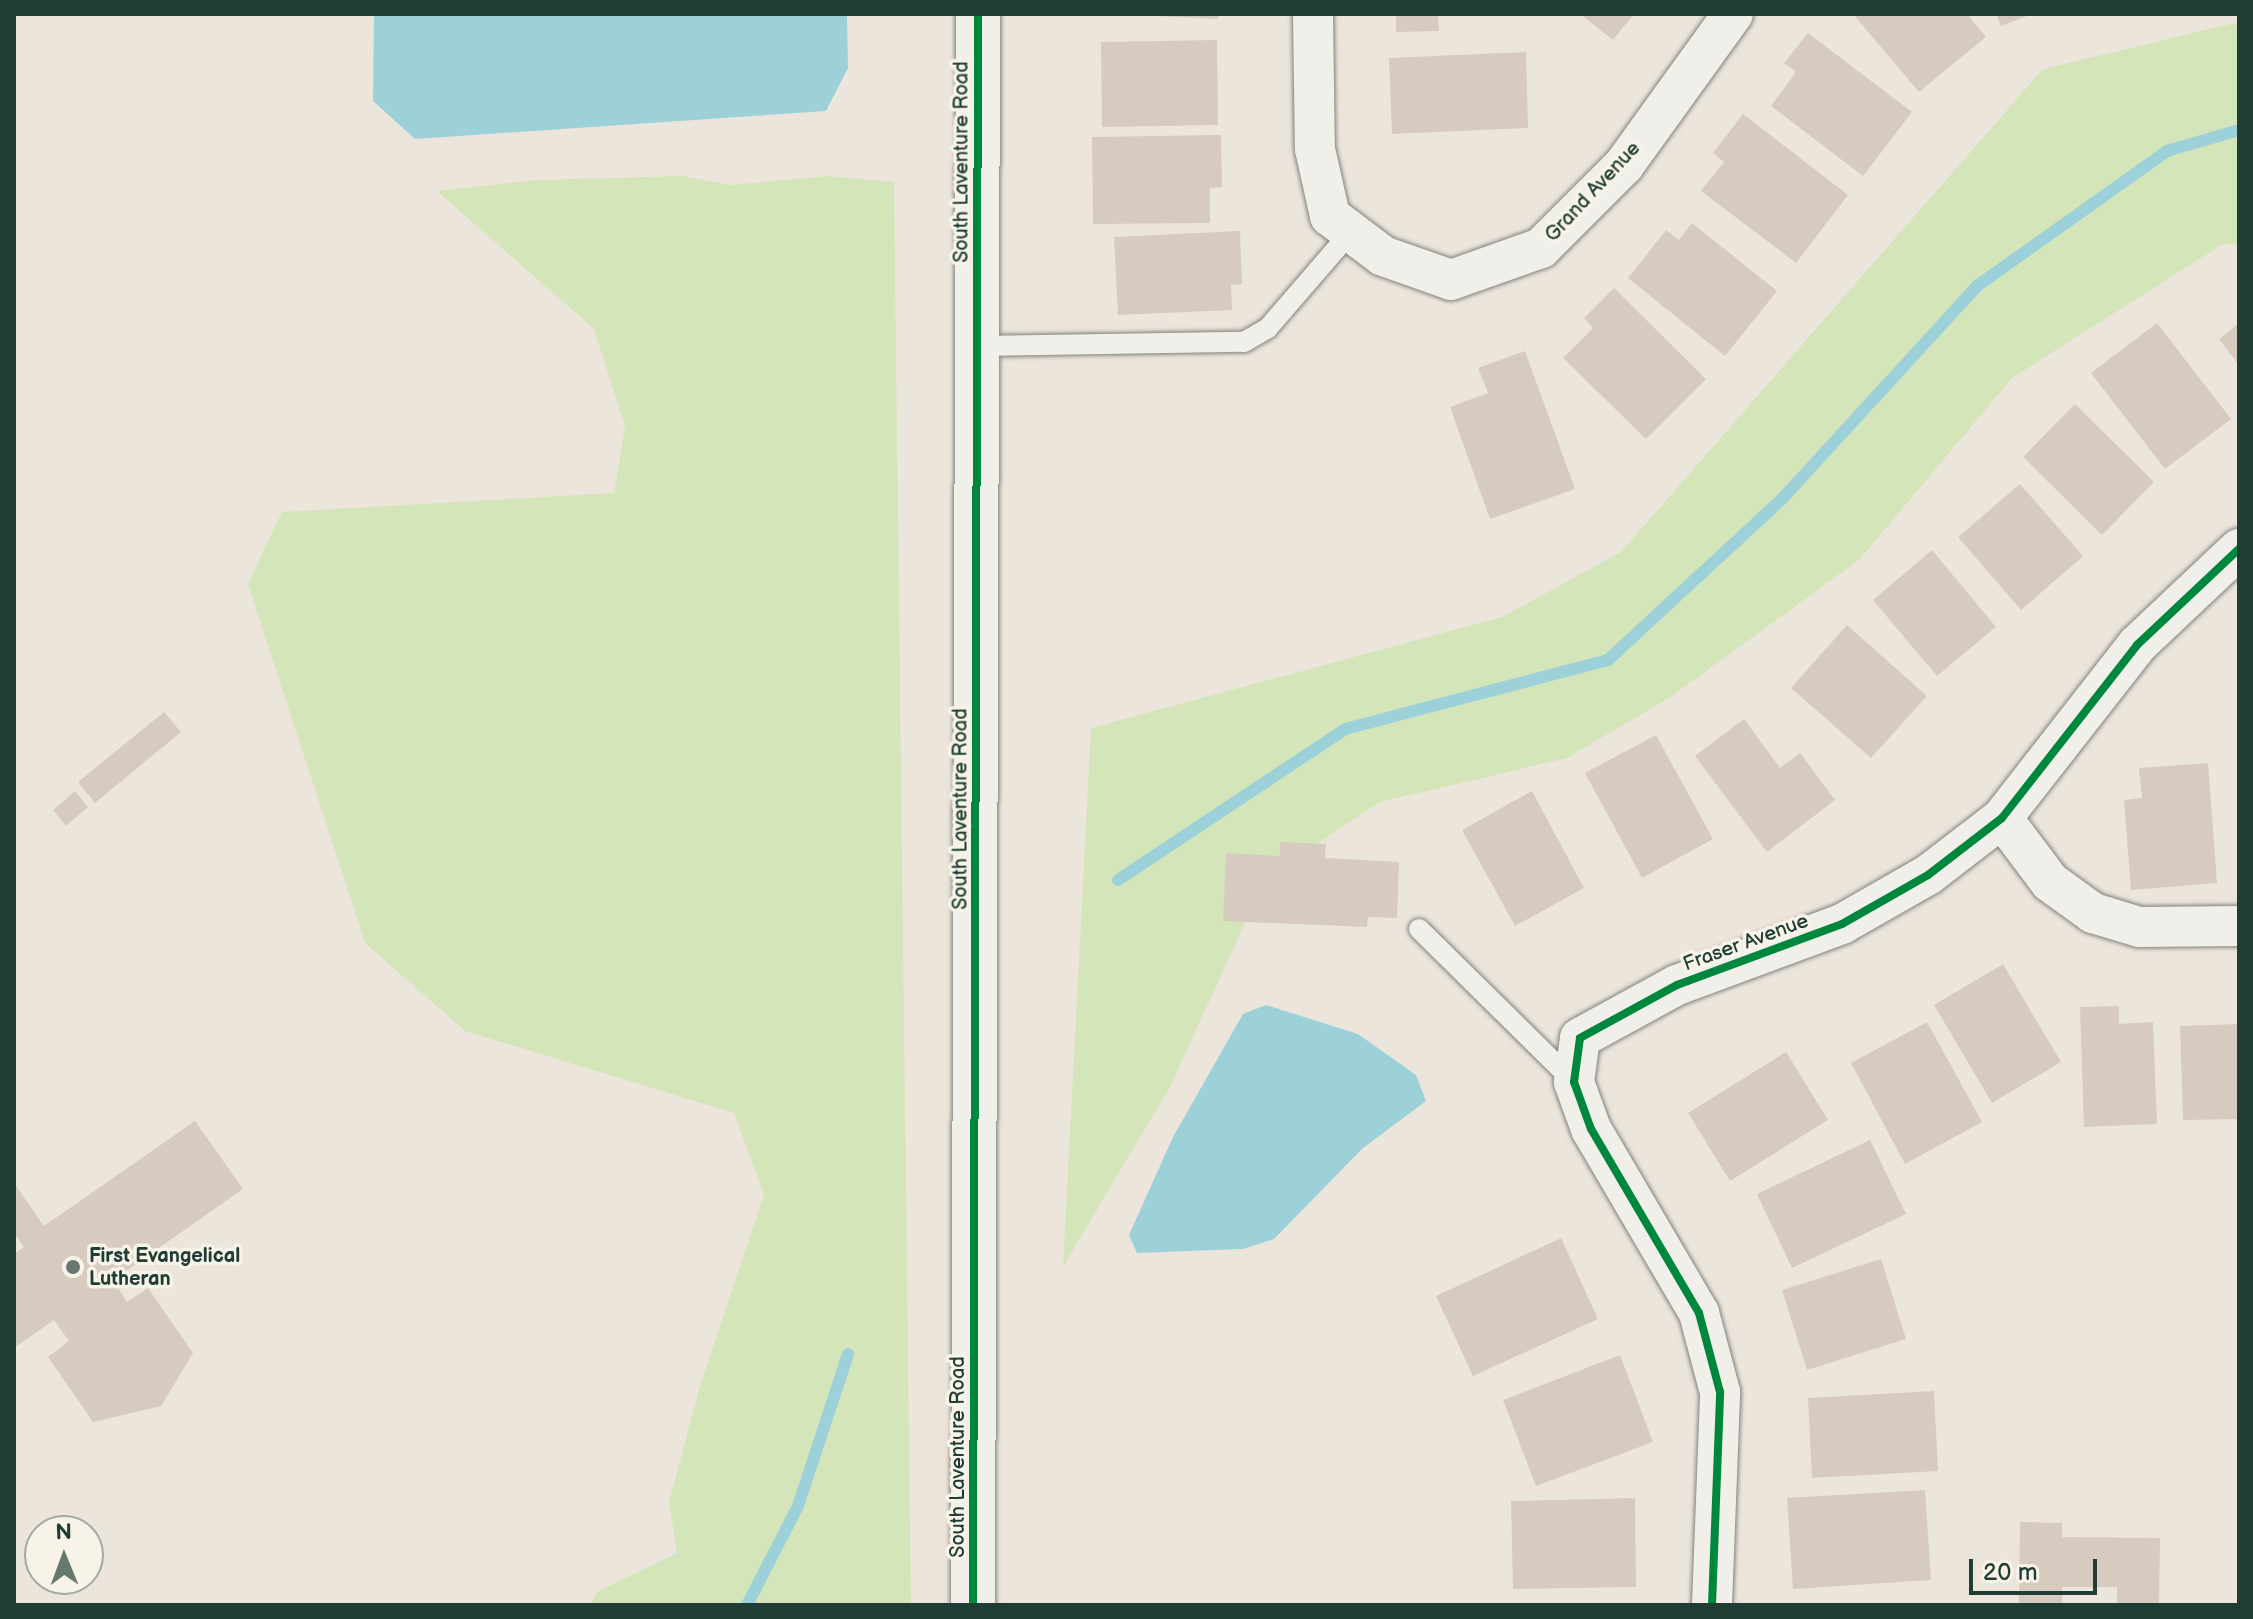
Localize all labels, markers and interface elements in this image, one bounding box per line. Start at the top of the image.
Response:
street label: South Laventure Road [950,61,974,263]
street label: Grand Avenue [1540,137,1646,247]
street label: South Laventure Road [949,708,973,910]
street label: Fraser Avenue [1680,909,1812,977]
place label: First Evangelical Lutheran [89,1244,240,1291]
marker: First Evangelical Lutheran [64,1258,82,1276]
street label: South Laventure Road [946,1356,970,1558]
north arrow [24,1515,104,1595]
text: N [55,1519,72,1546]
scale bar [1973,1543,2101,1593]
text: 20 m [1983,1558,2038,1587]

